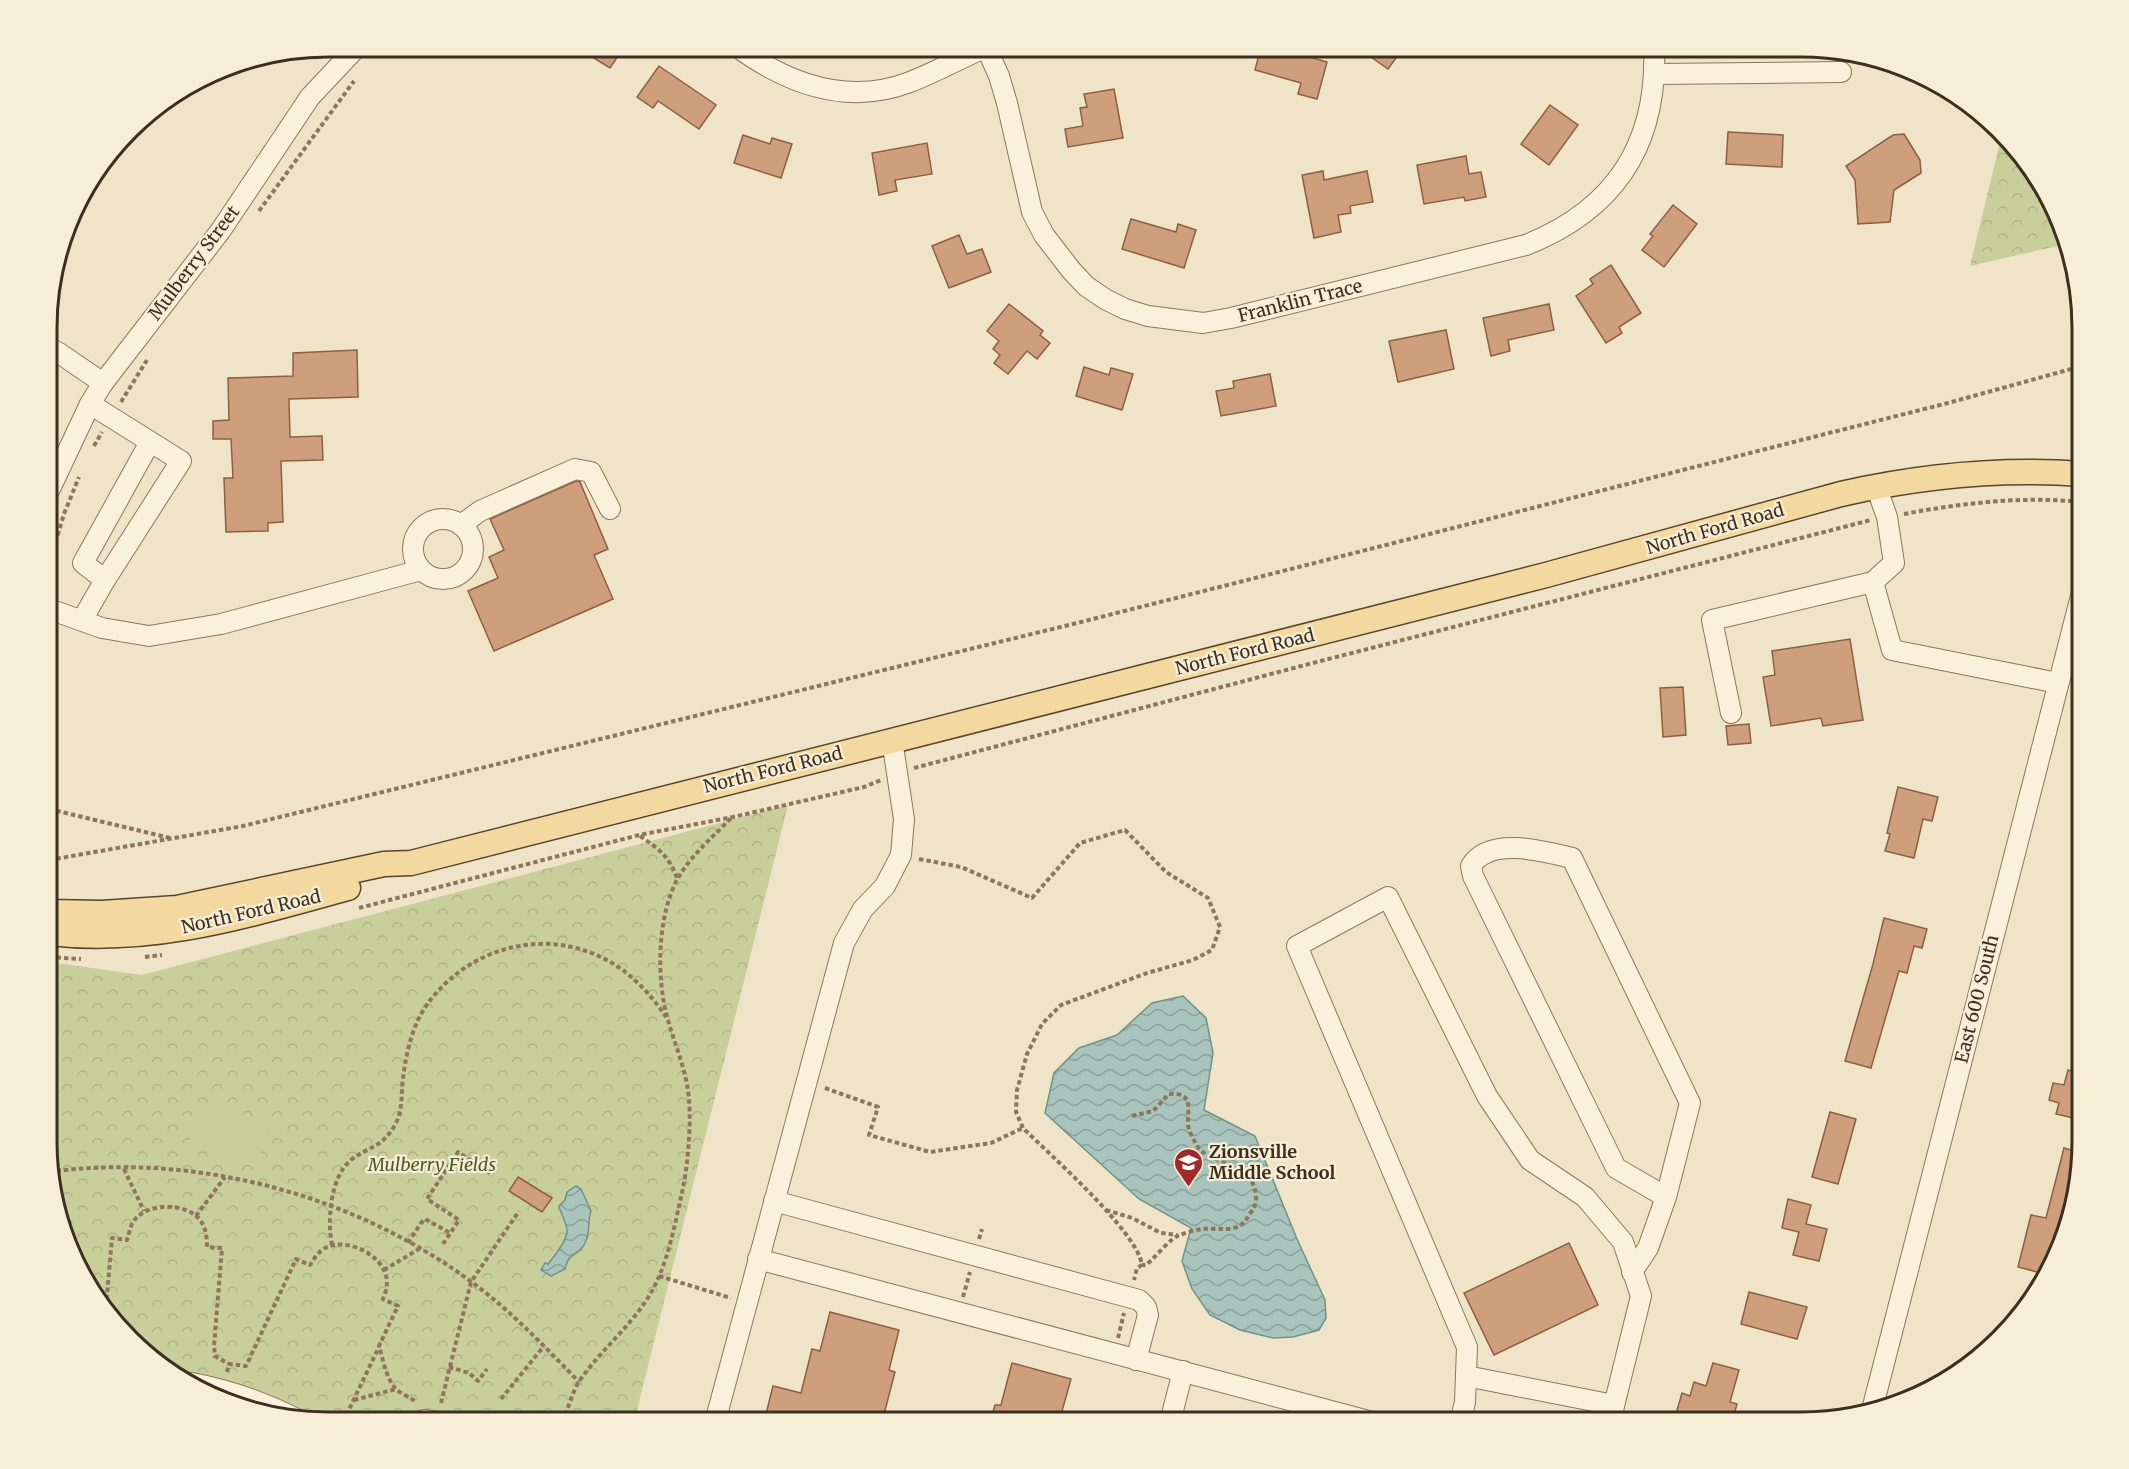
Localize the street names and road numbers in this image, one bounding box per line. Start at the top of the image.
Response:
street label: Mulberry Street [143,201,244,325]
street label: Franklin Trace [1235,274,1364,327]
street label: North Ford Road [1643,498,1787,559]
street label: North Ford Road [1173,623,1317,680]
street label: North Ford Road [701,741,845,798]
street label: North Ford Road [179,884,323,939]
street label: East 600 South [1949,932,2004,1066]

